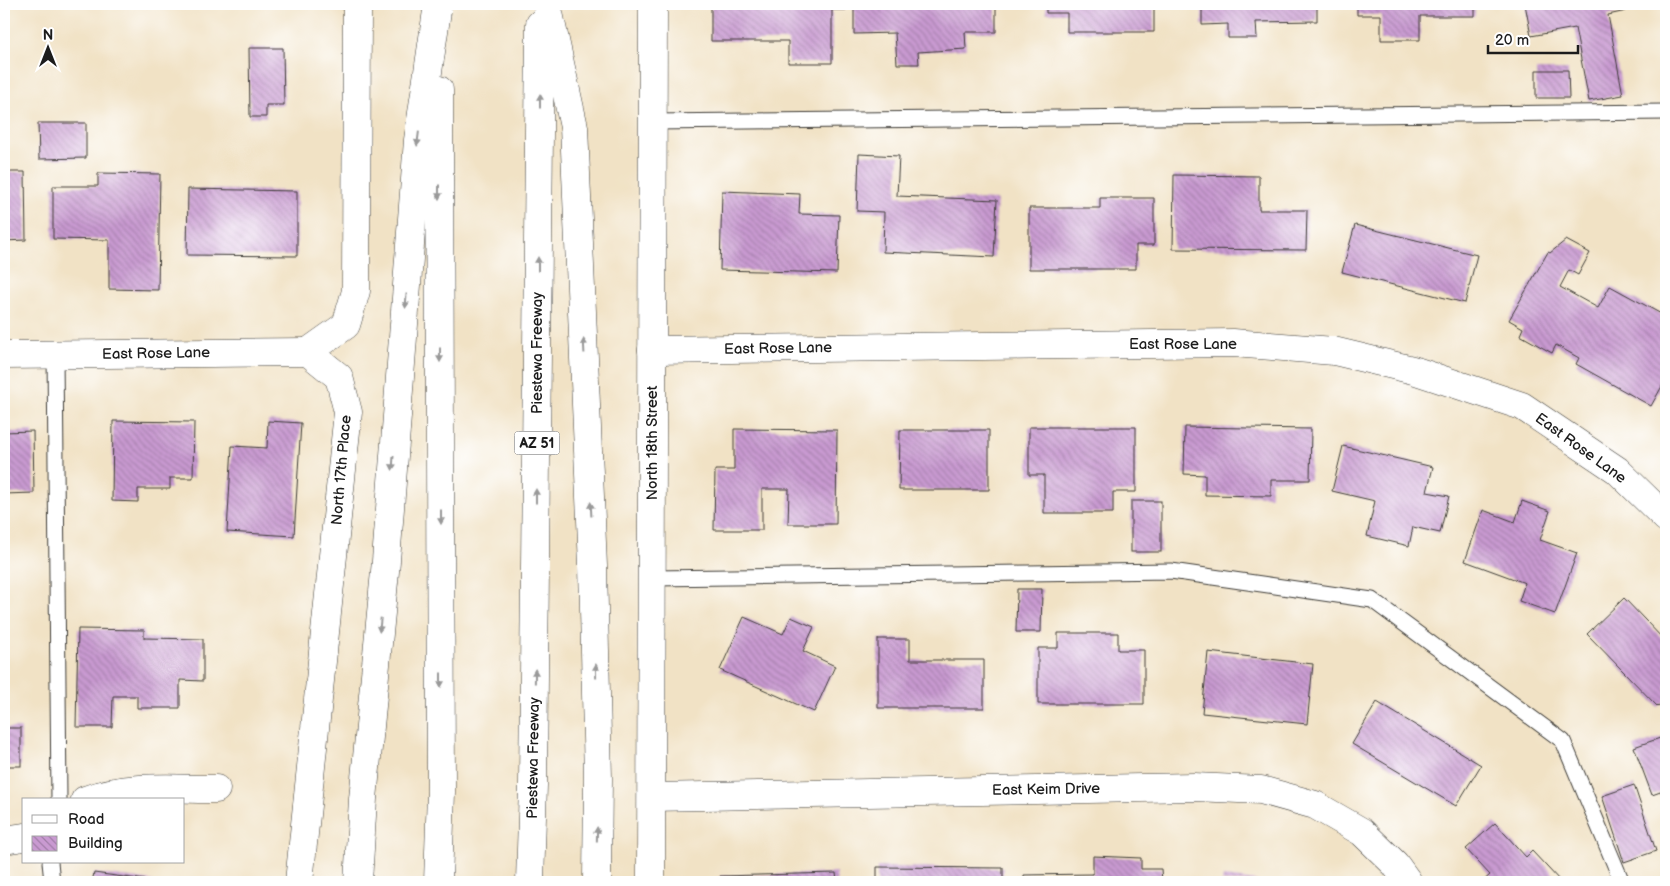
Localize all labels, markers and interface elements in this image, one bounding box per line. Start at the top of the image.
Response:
north arrow [22,22,72,72]
scale bar [1488,22,1578,54]
text: N [43,27,53,44]
text: 20 m [1495,31,1529,50]
one-way arrow [536,93,544,109]
one-way arrow [414,131,422,147]
one-way arrow [435,185,443,201]
one-way arrow [534,255,542,271]
street label: Piestewa Freeway [528,292,547,414]
one-way arrow [401,293,409,309]
street label: East Rose Lane [1129,335,1237,354]
one-way arrow [579,338,587,354]
street label: East Rose Lane [724,338,832,359]
street label: East Rose Lane [102,343,210,364]
one-way arrow [436,347,444,363]
street label: North 18th Street [643,385,662,500]
street label: East Rose Lane [1531,409,1630,488]
street label: North 17th Place [327,414,356,526]
road number: AZ 51 [514,432,560,454]
one-way arrow [389,455,397,471]
one-way arrow [532,488,540,504]
one-way arrow [586,500,594,516]
one-way arrow [437,510,445,526]
one-way arrow [376,617,384,633]
one-way arrow [592,663,600,679]
one-way arrow [531,668,539,684]
one-way arrow [437,672,445,688]
street label: Piestewa Freeway [523,697,544,819]
street label: East Keim Drive [992,779,1100,800]
legend [22,798,185,864]
text: Road [68,810,104,829]
one-way arrow [594,825,602,841]
text: Building [68,834,123,853]

